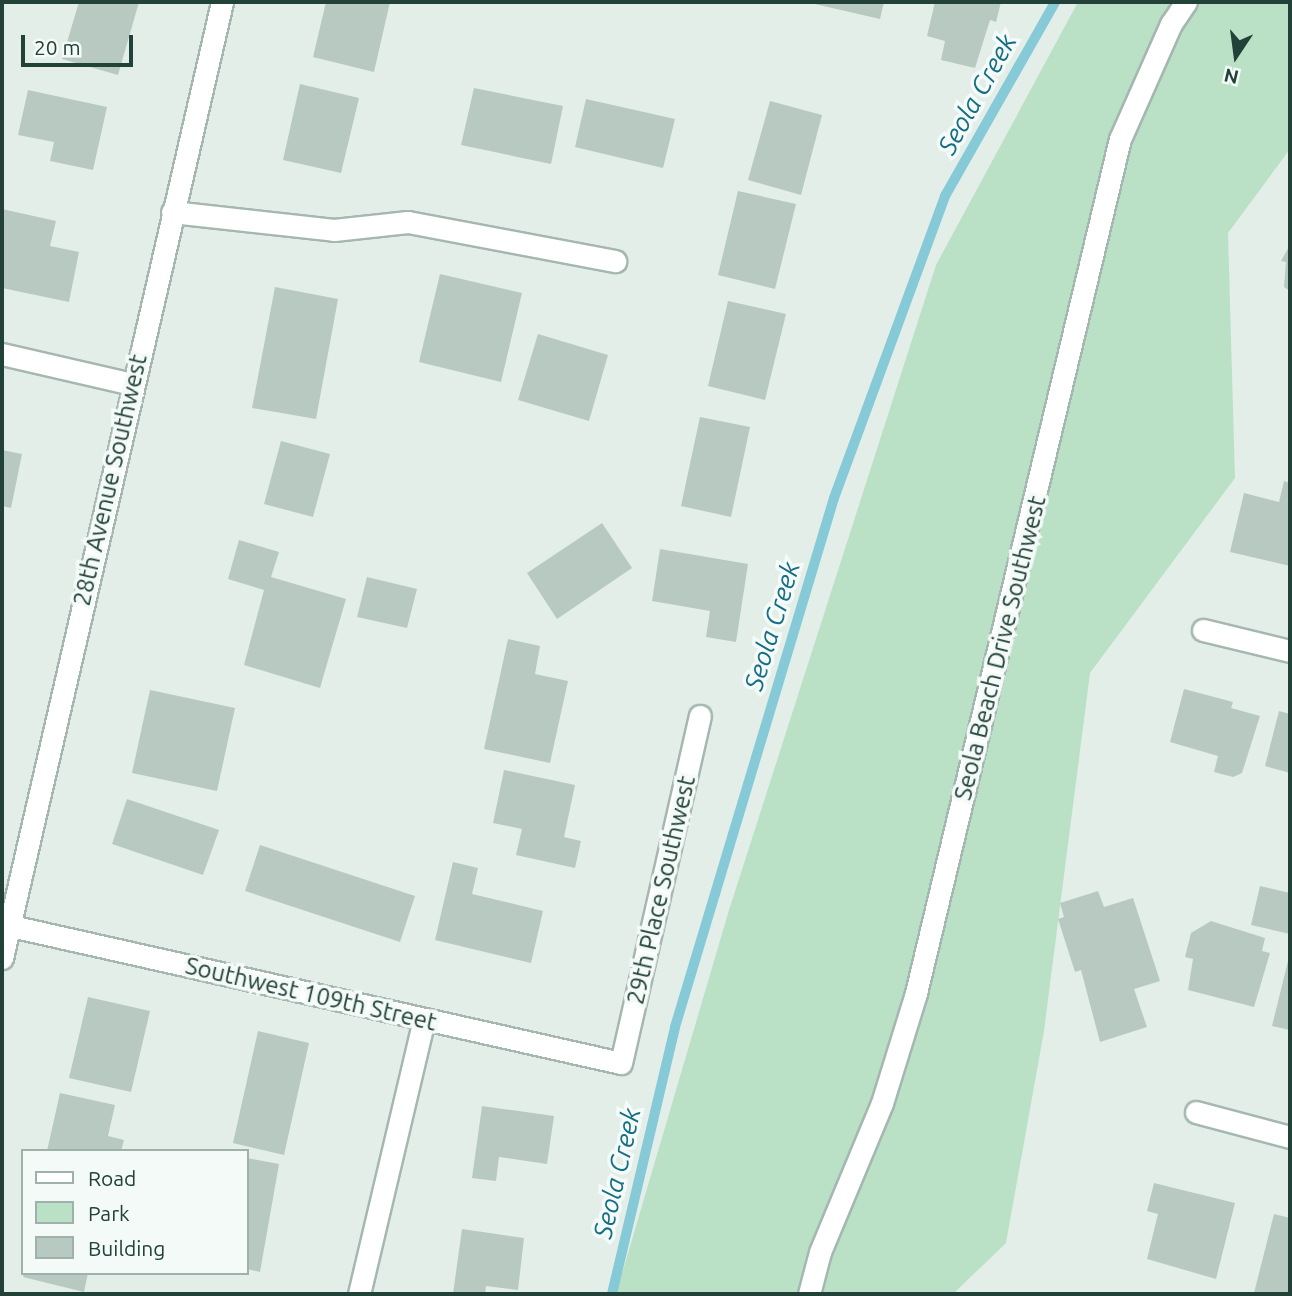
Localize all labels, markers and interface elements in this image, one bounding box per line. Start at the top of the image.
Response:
scale bar [24,21,136,65]
north arrow [1201,21,1271,91]
water label: Seola Creek [931,28,1023,160]
text: 20 m [34,35,81,59]
text: N [1222,64,1241,89]
street label: 28th Avenue Southwest [67,351,153,609]
street label: Seola Beach Drive Southwest [948,493,1052,803]
water label: Seola Creek [738,558,806,694]
street label: 29th Place Southwest [621,773,701,1007]
street label: Southwest 109th Street [183,951,439,1037]
water label: Seola Creek [587,1105,647,1241]
legend [21,1149,248,1275]
text: Road [88,1166,136,1190]
text: Park [88,1201,130,1225]
text: Building [88,1236,165,1260]

